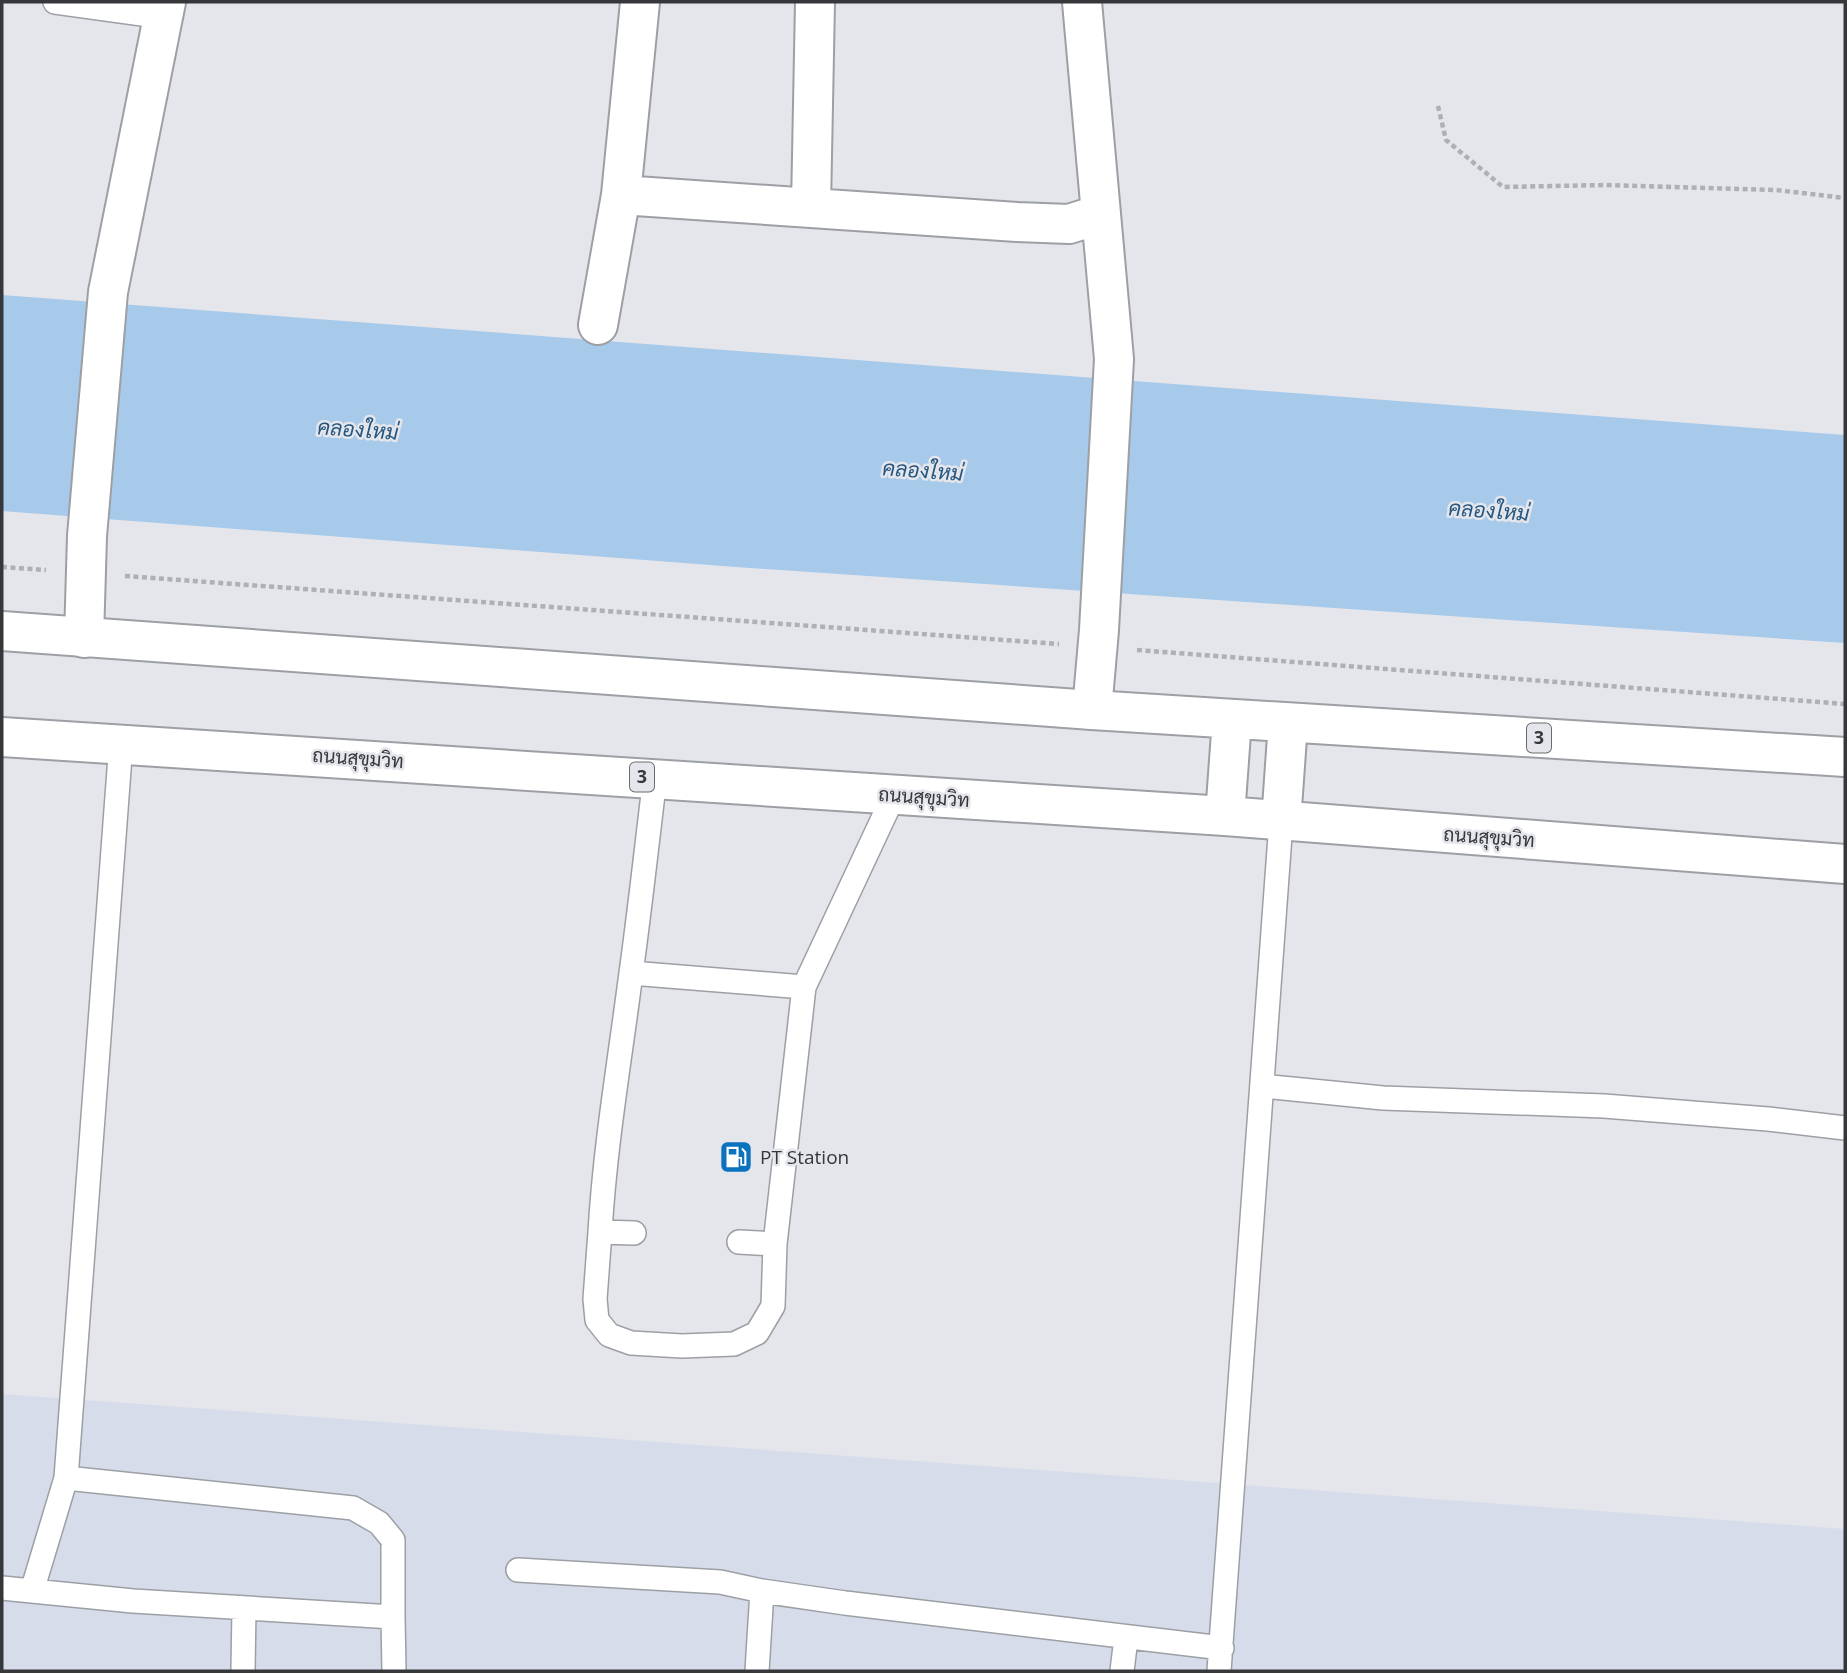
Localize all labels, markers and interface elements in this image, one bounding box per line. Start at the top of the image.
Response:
water label: คลองใหม่ [317,412,401,446]
water label: คลองใหม่ [882,453,966,487]
water label: คลองใหม่ [1448,493,1532,527]
road number: 3 [1527,724,1551,752]
street label: ถนนสุขุมวิท [311,742,405,774]
road number: 3 [630,762,654,792]
street label: ถนนสุขุมวิท [877,781,971,813]
street label: ถนนสุขุมวิท [1442,821,1536,853]
fuel station icon: PT Station [717,1138,755,1176]
place label: PT Station [760,1144,849,1170]

